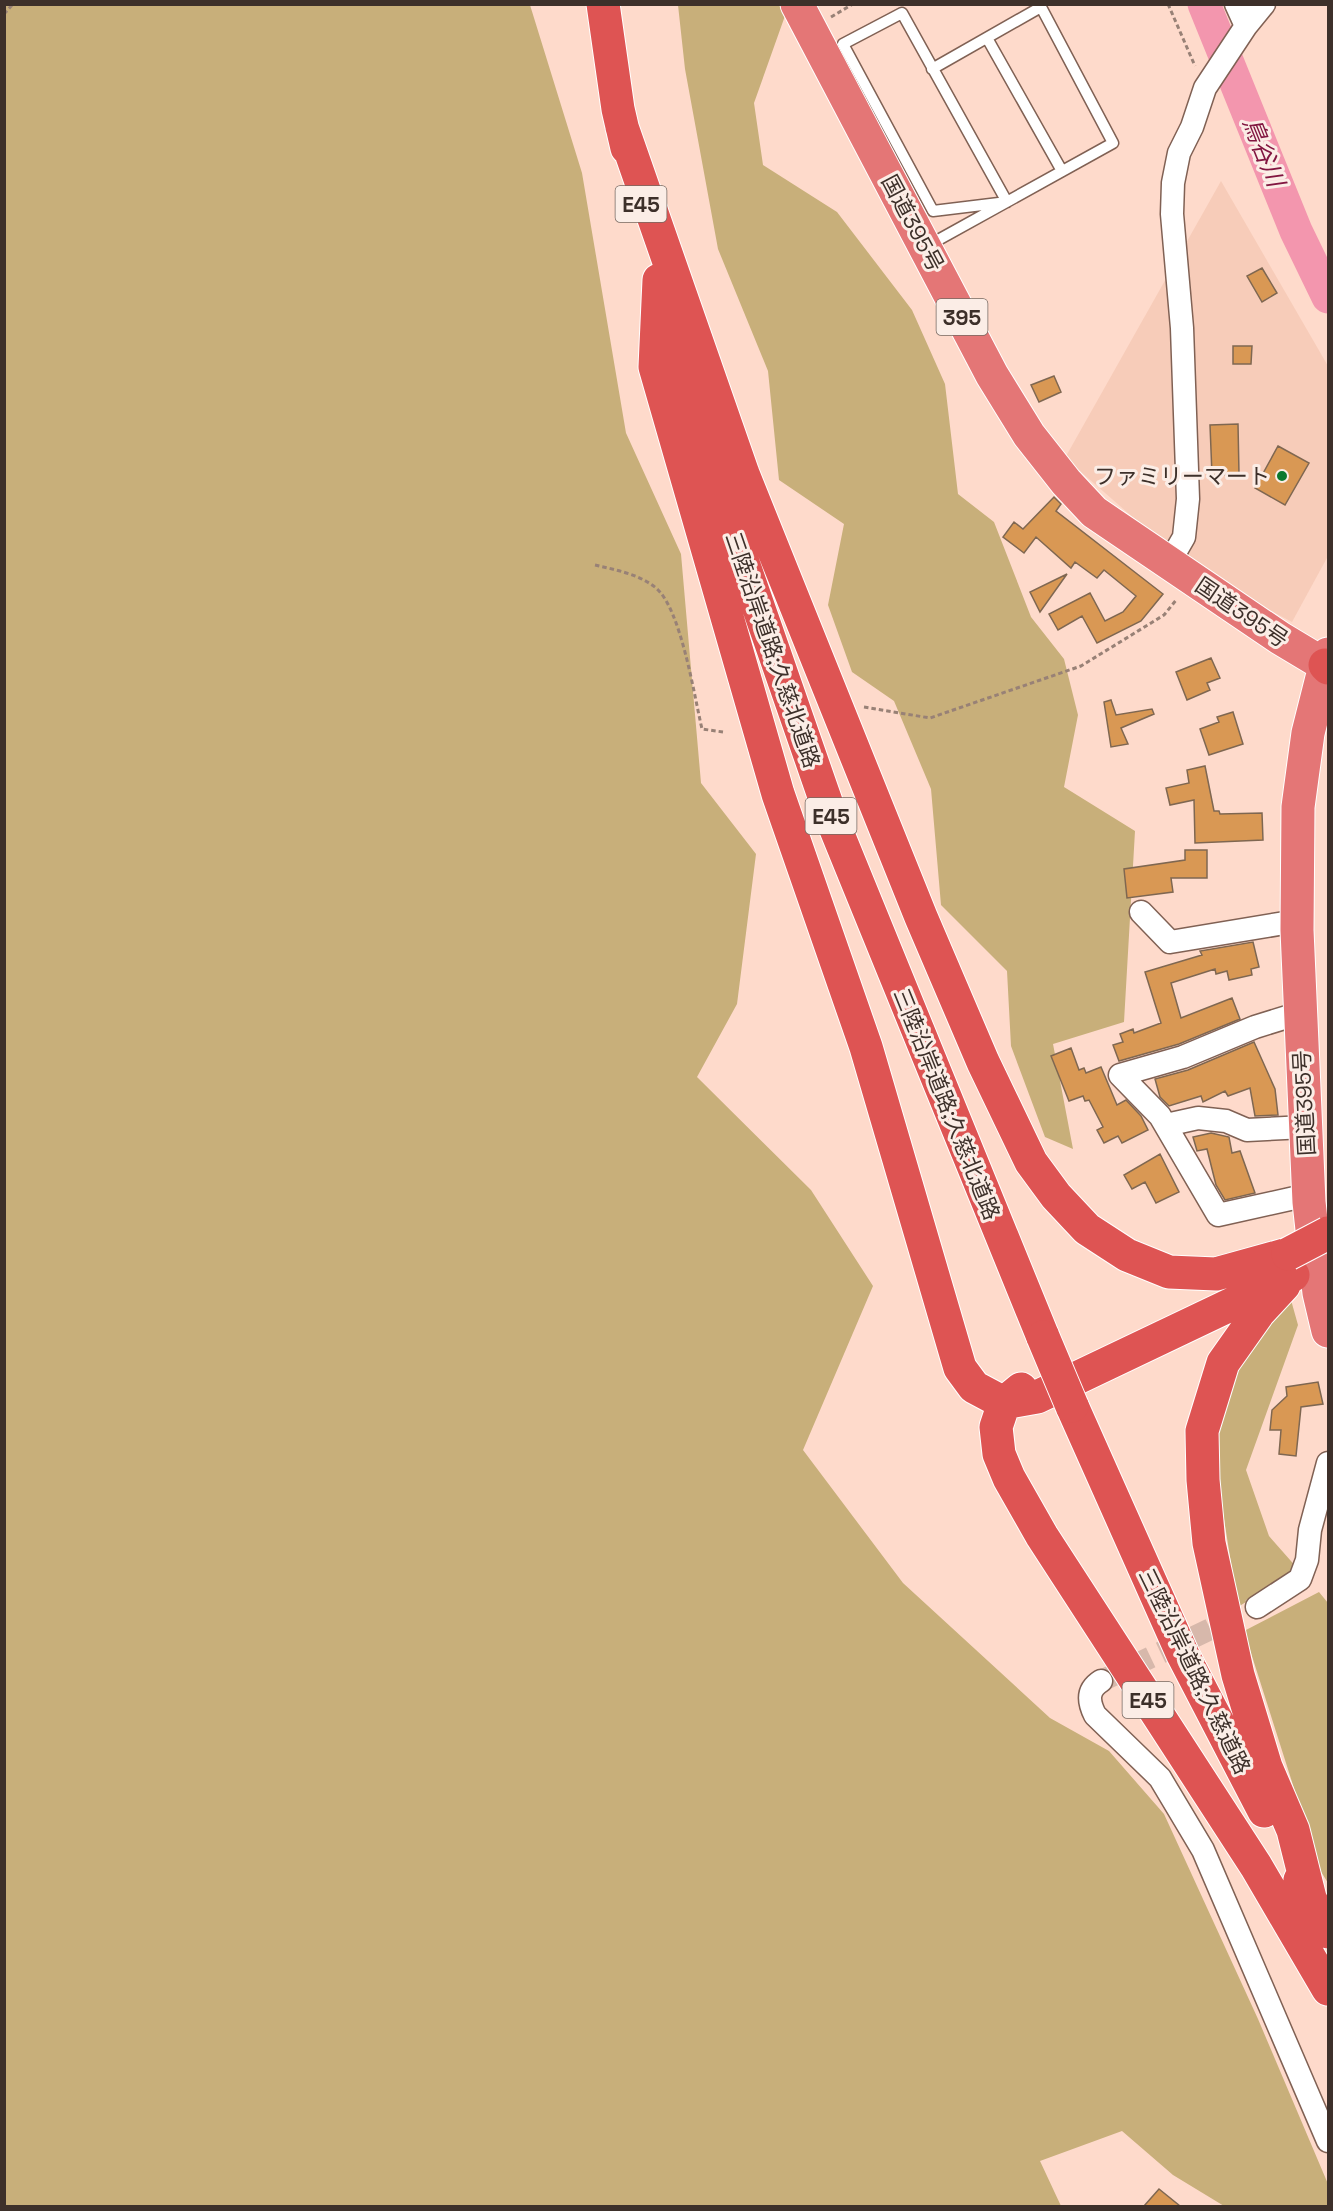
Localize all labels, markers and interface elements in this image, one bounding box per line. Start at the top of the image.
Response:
water label: 鳥谷川 [1236,113,1293,194]
street label: 国道395号 [876,170,950,276]
road number: E45 [616,186,666,222]
road number: 395 [936,299,988,335]
place label: ファミリーマート [1094,462,1270,490]
marker: ファミリーマート [1275,469,1289,483]
street label: 三陸沿岸道路;久慈北道路 [719,528,827,772]
street label: 国道395号 [1190,571,1294,653]
road number: E45 [806,798,856,834]
street label: 三陸沿岸道路;久慈北道路 [888,984,1006,1224]
street label: 国道395号 [1287,1049,1321,1157]
street label: 三陸沿岸道路;久慈道路 [1133,1563,1257,1779]
road number: E45 [1122,1682,1174,1718]

